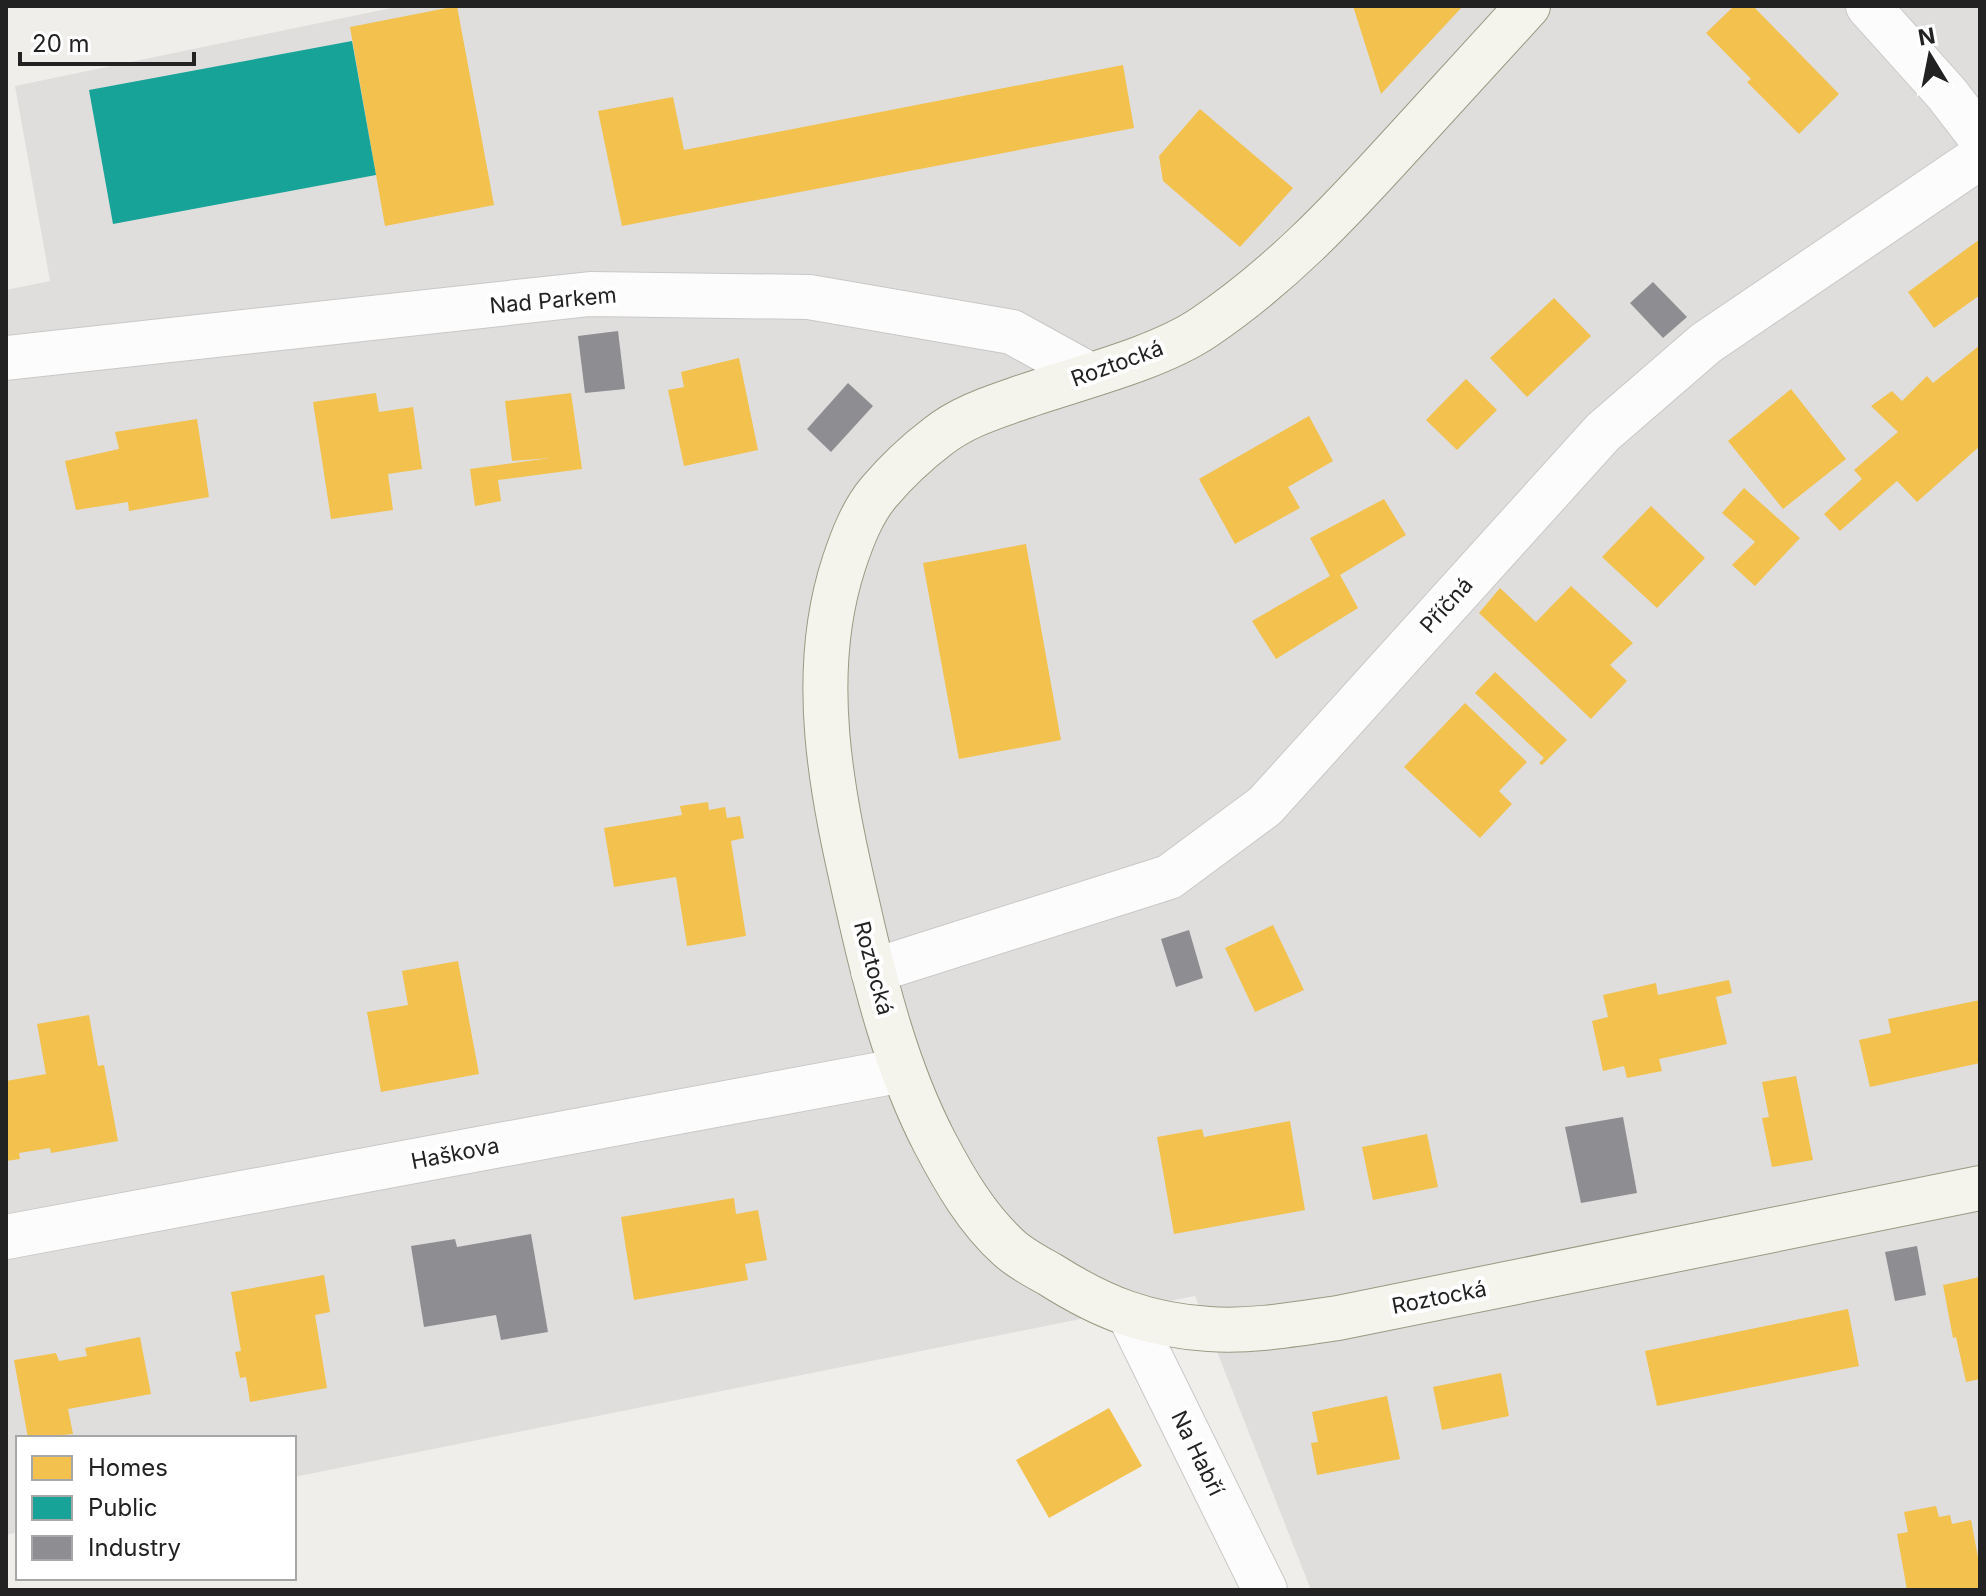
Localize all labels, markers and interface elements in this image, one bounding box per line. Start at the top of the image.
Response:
scale bar [20,16,194,66]
north arrow [1890,16,1970,96]
text: N [1916,22,1937,51]
text: 20 m [32,29,90,58]
street label: Nad Parkem [488,282,618,318]
street label: Roztocká [1067,334,1167,392]
street label: Příčná [1414,572,1478,638]
street label: Roztocká [849,918,899,1018]
street label: Haškova [409,1132,501,1174]
street label: Roztocká [1389,1275,1489,1319]
street label: Na Habří [1166,1406,1230,1500]
legend [16,1436,296,1580]
text: Homes [88,1453,168,1482]
text: Public [88,1493,158,1522]
text: Industry [88,1533,181,1562]

